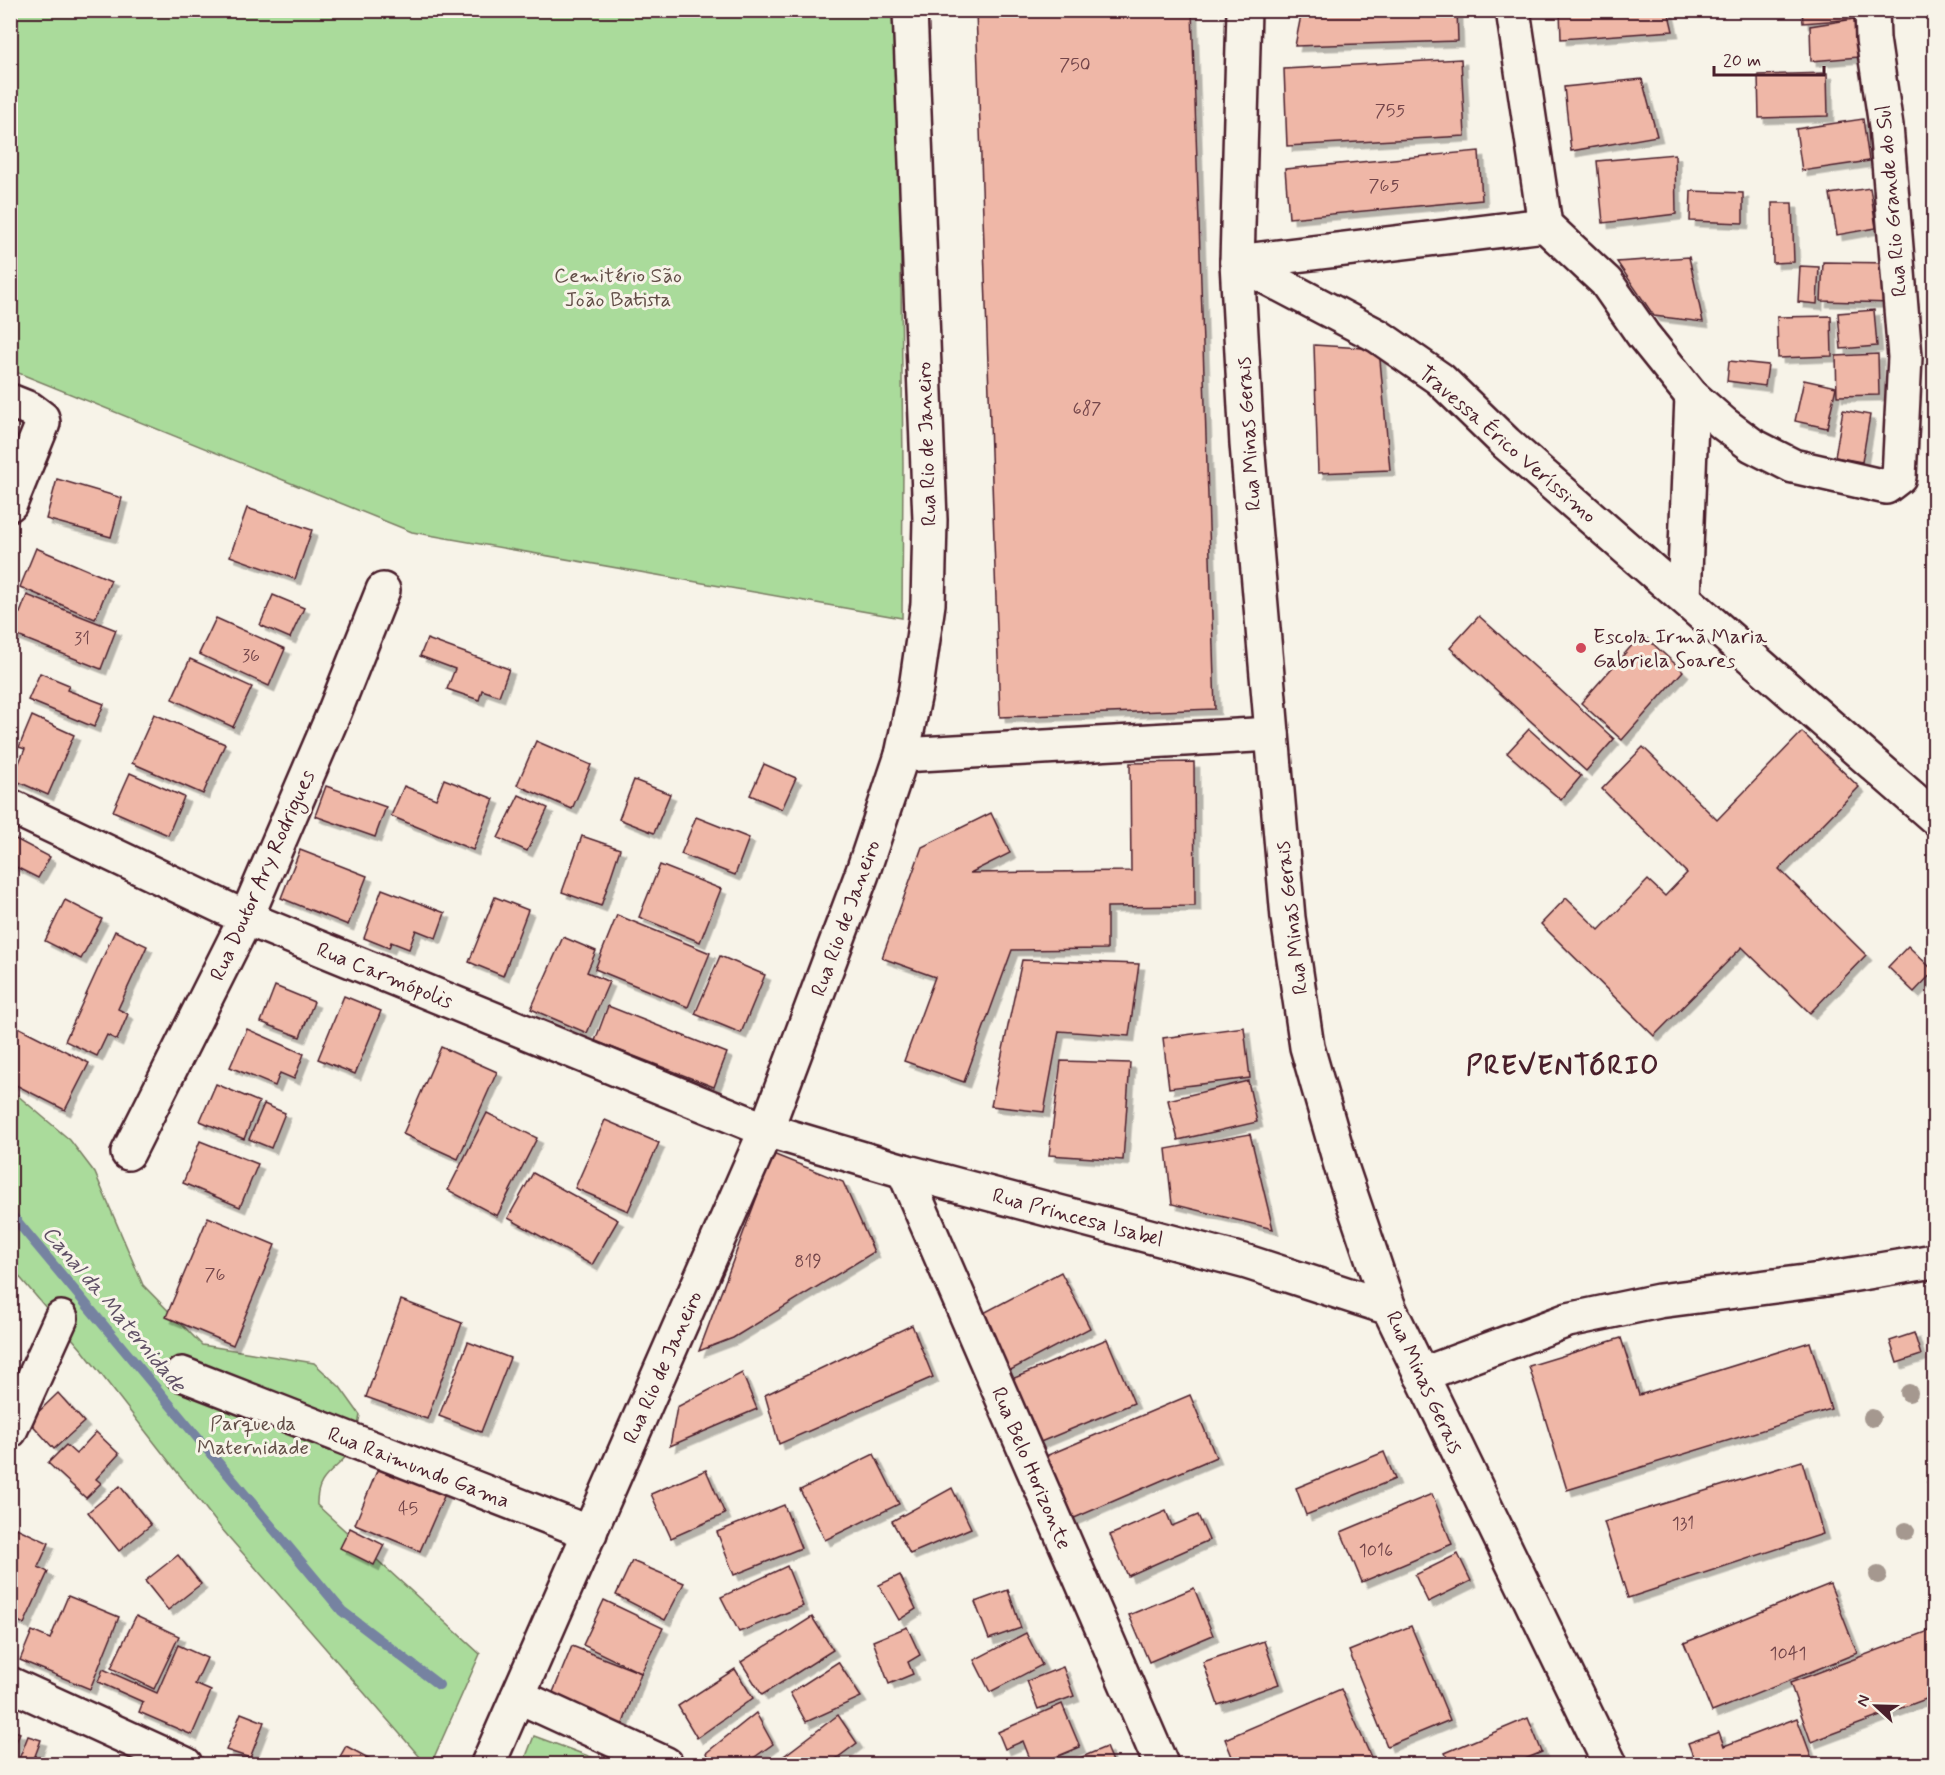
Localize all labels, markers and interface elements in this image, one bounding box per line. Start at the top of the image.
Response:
scale bar [1714,39,1824,77]
text: 20 m [1723,49,1761,73]
house number: 750 [1059,53,1091,77]
house number: 755 [1375,99,1405,123]
street label: Rua Rio Grande do Sul [1870,104,1914,298]
house number: 765 [1369,174,1399,198]
park label: Cemitério São João Batista [554,262,682,314]
street label: Rua Minas Gerais [1230,356,1268,512]
street label: Travessa Érico Veríssimo [1412,360,1602,530]
street label: Rua Rio de Janeiro [910,361,944,527]
house number: 687 [1072,397,1102,421]
place label: Escola Irmã Maria Gabriela Soares [1593,623,1767,675]
house number: 31 [74,627,90,651]
marker: Escola Irmã Maria Gabriela Soares [1574,641,1588,655]
house number: 36 [242,644,260,668]
street label: Rua Doutor Ary Rodrigues [204,766,323,986]
street label: Rua Rio de Janeiro [805,836,887,1001]
street label: Rua Minas Gerais [1269,840,1315,996]
street label: Rua Carmópolis [312,936,457,1016]
district label: PREVENTÓRIO [1466,1049,1660,1084]
street label: Rua Princesa Isabel [989,1182,1166,1254]
water label: Canal da Maternidade [36,1220,192,1399]
house number: 819 [794,1250,822,1274]
house number: 76 [205,1263,225,1287]
street label: Rua Rio de Janeiro [617,1286,709,1448]
street label: Rua Minas Gerais [1379,1307,1469,1458]
street label: Rua Belo Horizonte [984,1383,1078,1554]
park label: Parque da Maternidade [197,1410,309,1462]
street label: Rua Raimundo Gama [324,1420,514,1516]
house number: 45 [398,1497,418,1521]
house number: 131 [1672,1512,1694,1536]
house number: 1016 [1359,1539,1393,1563]
house number: 1041 [1770,1642,1807,1666]
north arrow [1846,1676,1906,1736]
text: N [1852,1692,1875,1710]

